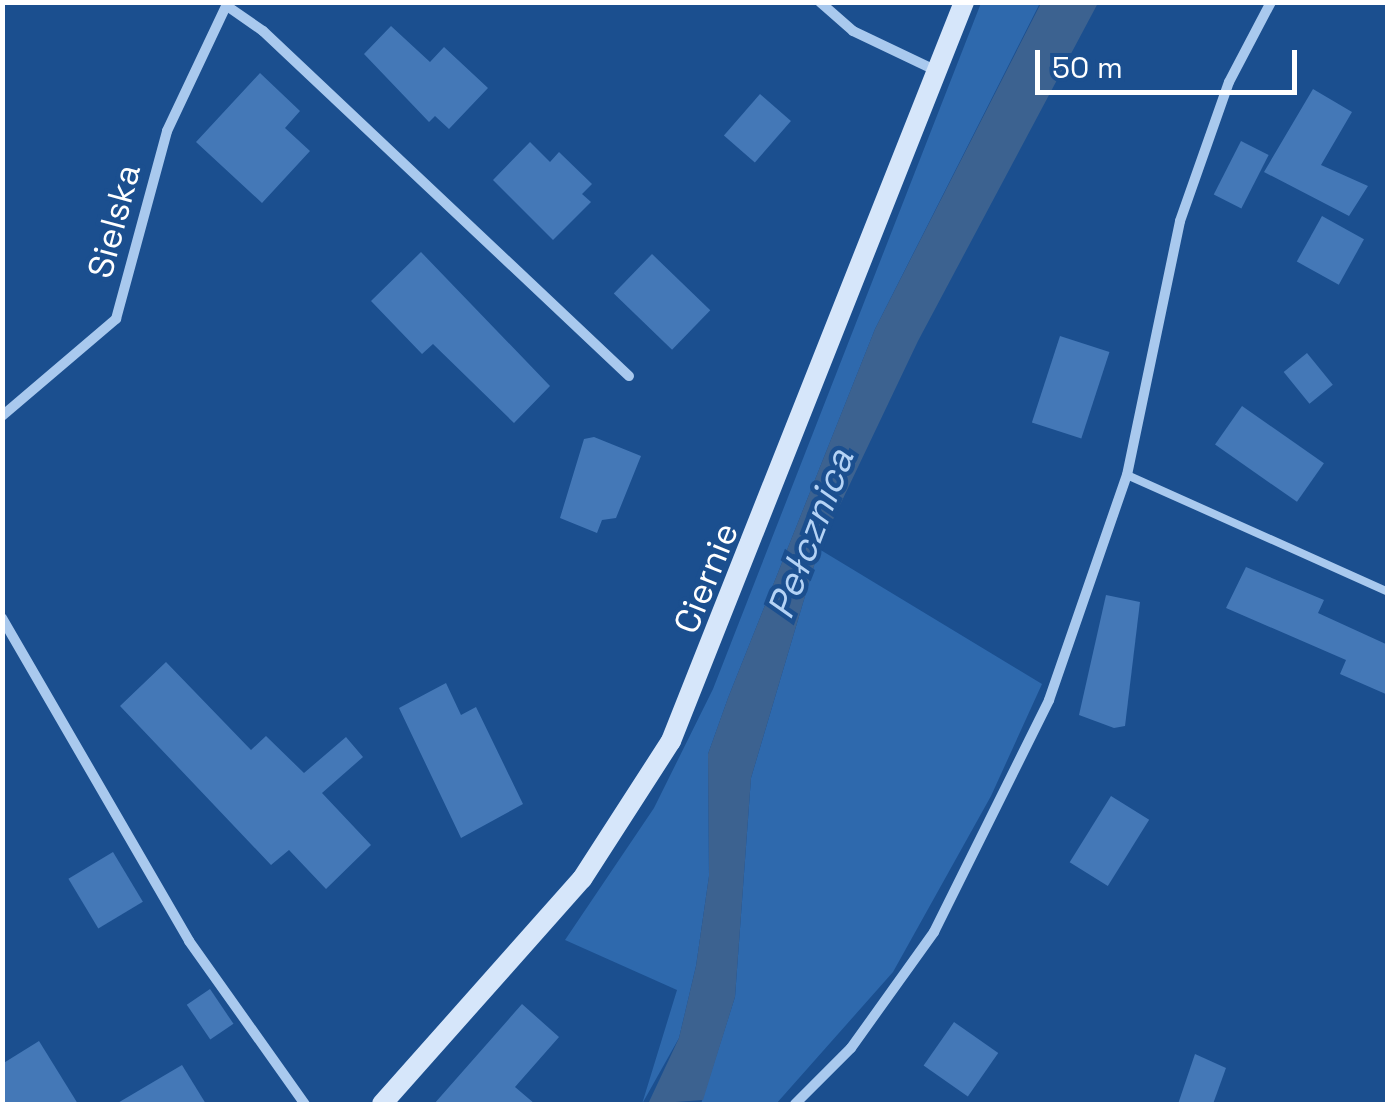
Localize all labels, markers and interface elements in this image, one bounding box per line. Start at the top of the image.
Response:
scale bar [1040,30,1302,92]
text: 50 m [1052,48,1123,87]
street label: Sielska [79,159,149,283]
water label: Pełcznica [758,443,864,625]
street label: Ciernie [665,516,747,640]

